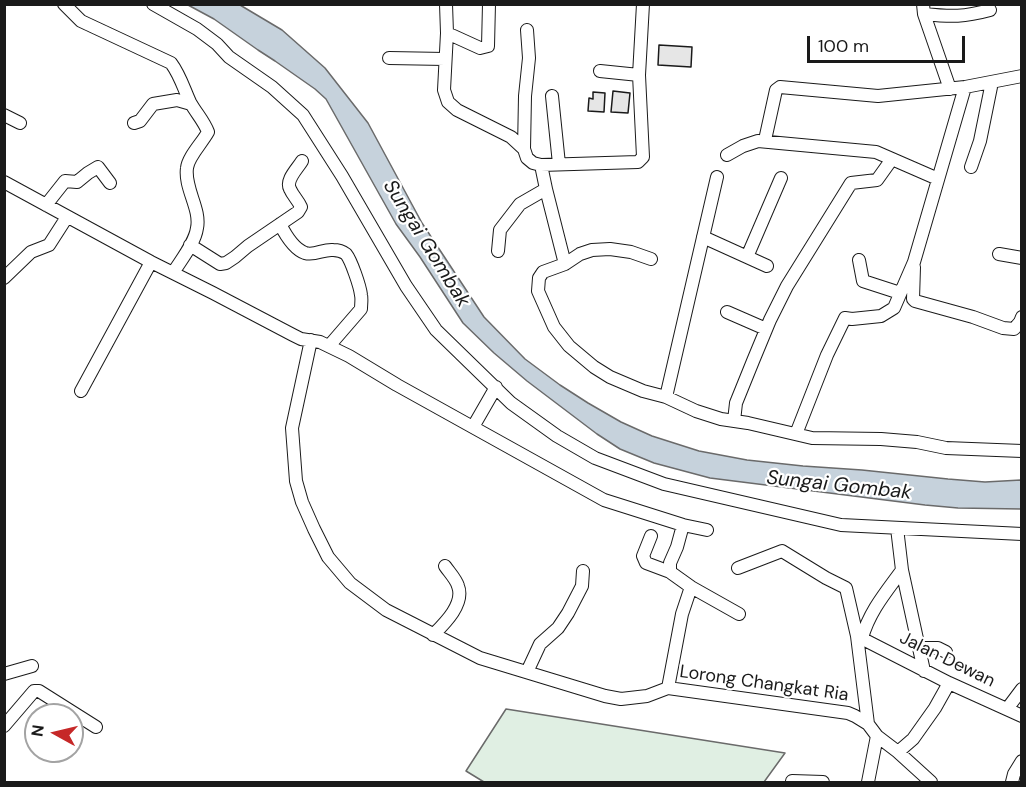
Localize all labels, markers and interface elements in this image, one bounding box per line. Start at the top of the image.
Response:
scale bar [810,24,968,62]
text: 100 m [818,34,869,58]
water label: Sungai Gombak [377,176,475,312]
water label: Sungai Gombak [765,466,913,506]
street label: Jalan Dewan [896,628,998,692]
street label: Lorong Changkat Ria [678,661,850,707]
north arrow [24,703,84,763]
text: N [26,723,49,738]

